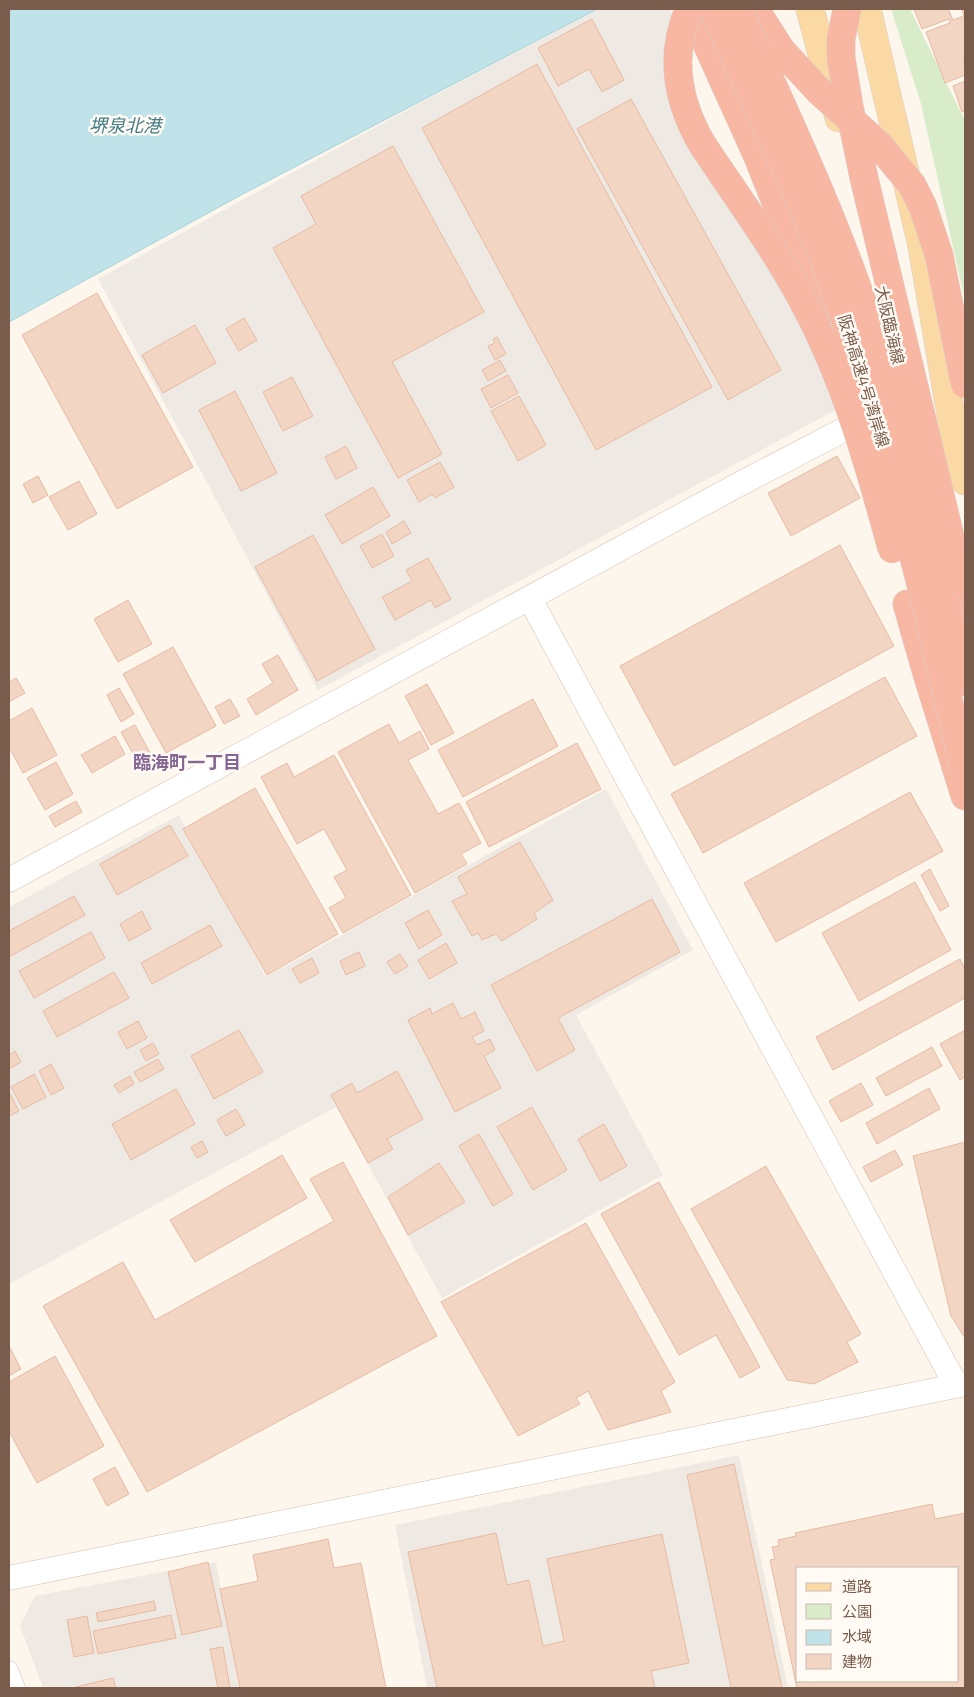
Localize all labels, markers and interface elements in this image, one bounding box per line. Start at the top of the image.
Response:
water label: 堺泉北港 [89,114,164,136]
street label: 大阪臨海線 [872,284,909,366]
street label: 阪神高速4号湾岸線 [835,312,894,450]
district label: 臨海町一丁目 [133,751,241,773]
legend [796,1567,959,1682]
text: 道路 [842,1577,872,1595]
text: 公園 [842,1602,872,1620]
text: 水域 [842,1627,872,1645]
text: 建物 [842,1652,872,1670]

